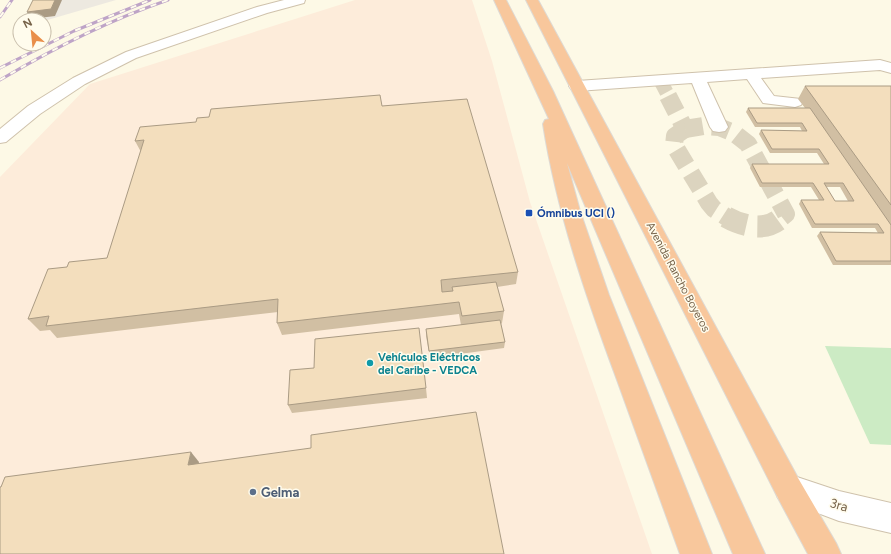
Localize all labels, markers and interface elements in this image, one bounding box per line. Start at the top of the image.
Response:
north arrow [12,12,52,52]
text: N [21,16,34,31]
place label: Ómnibus UCI () [537,206,615,220]
marker: Ómnibus UCI () [524,208,534,218]
street label: Avenida Rancho Boyeros [644,220,712,334]
place label: Vehículos Eléctricos del Caribe - VEDCA [378,351,480,377]
marker: Vehículos Eléctricos del Caribe - VEDCA [365,358,375,368]
place label: Gelma [261,485,299,500]
marker: Gelma [248,487,258,497]
street label: 3ra [828,495,850,515]

